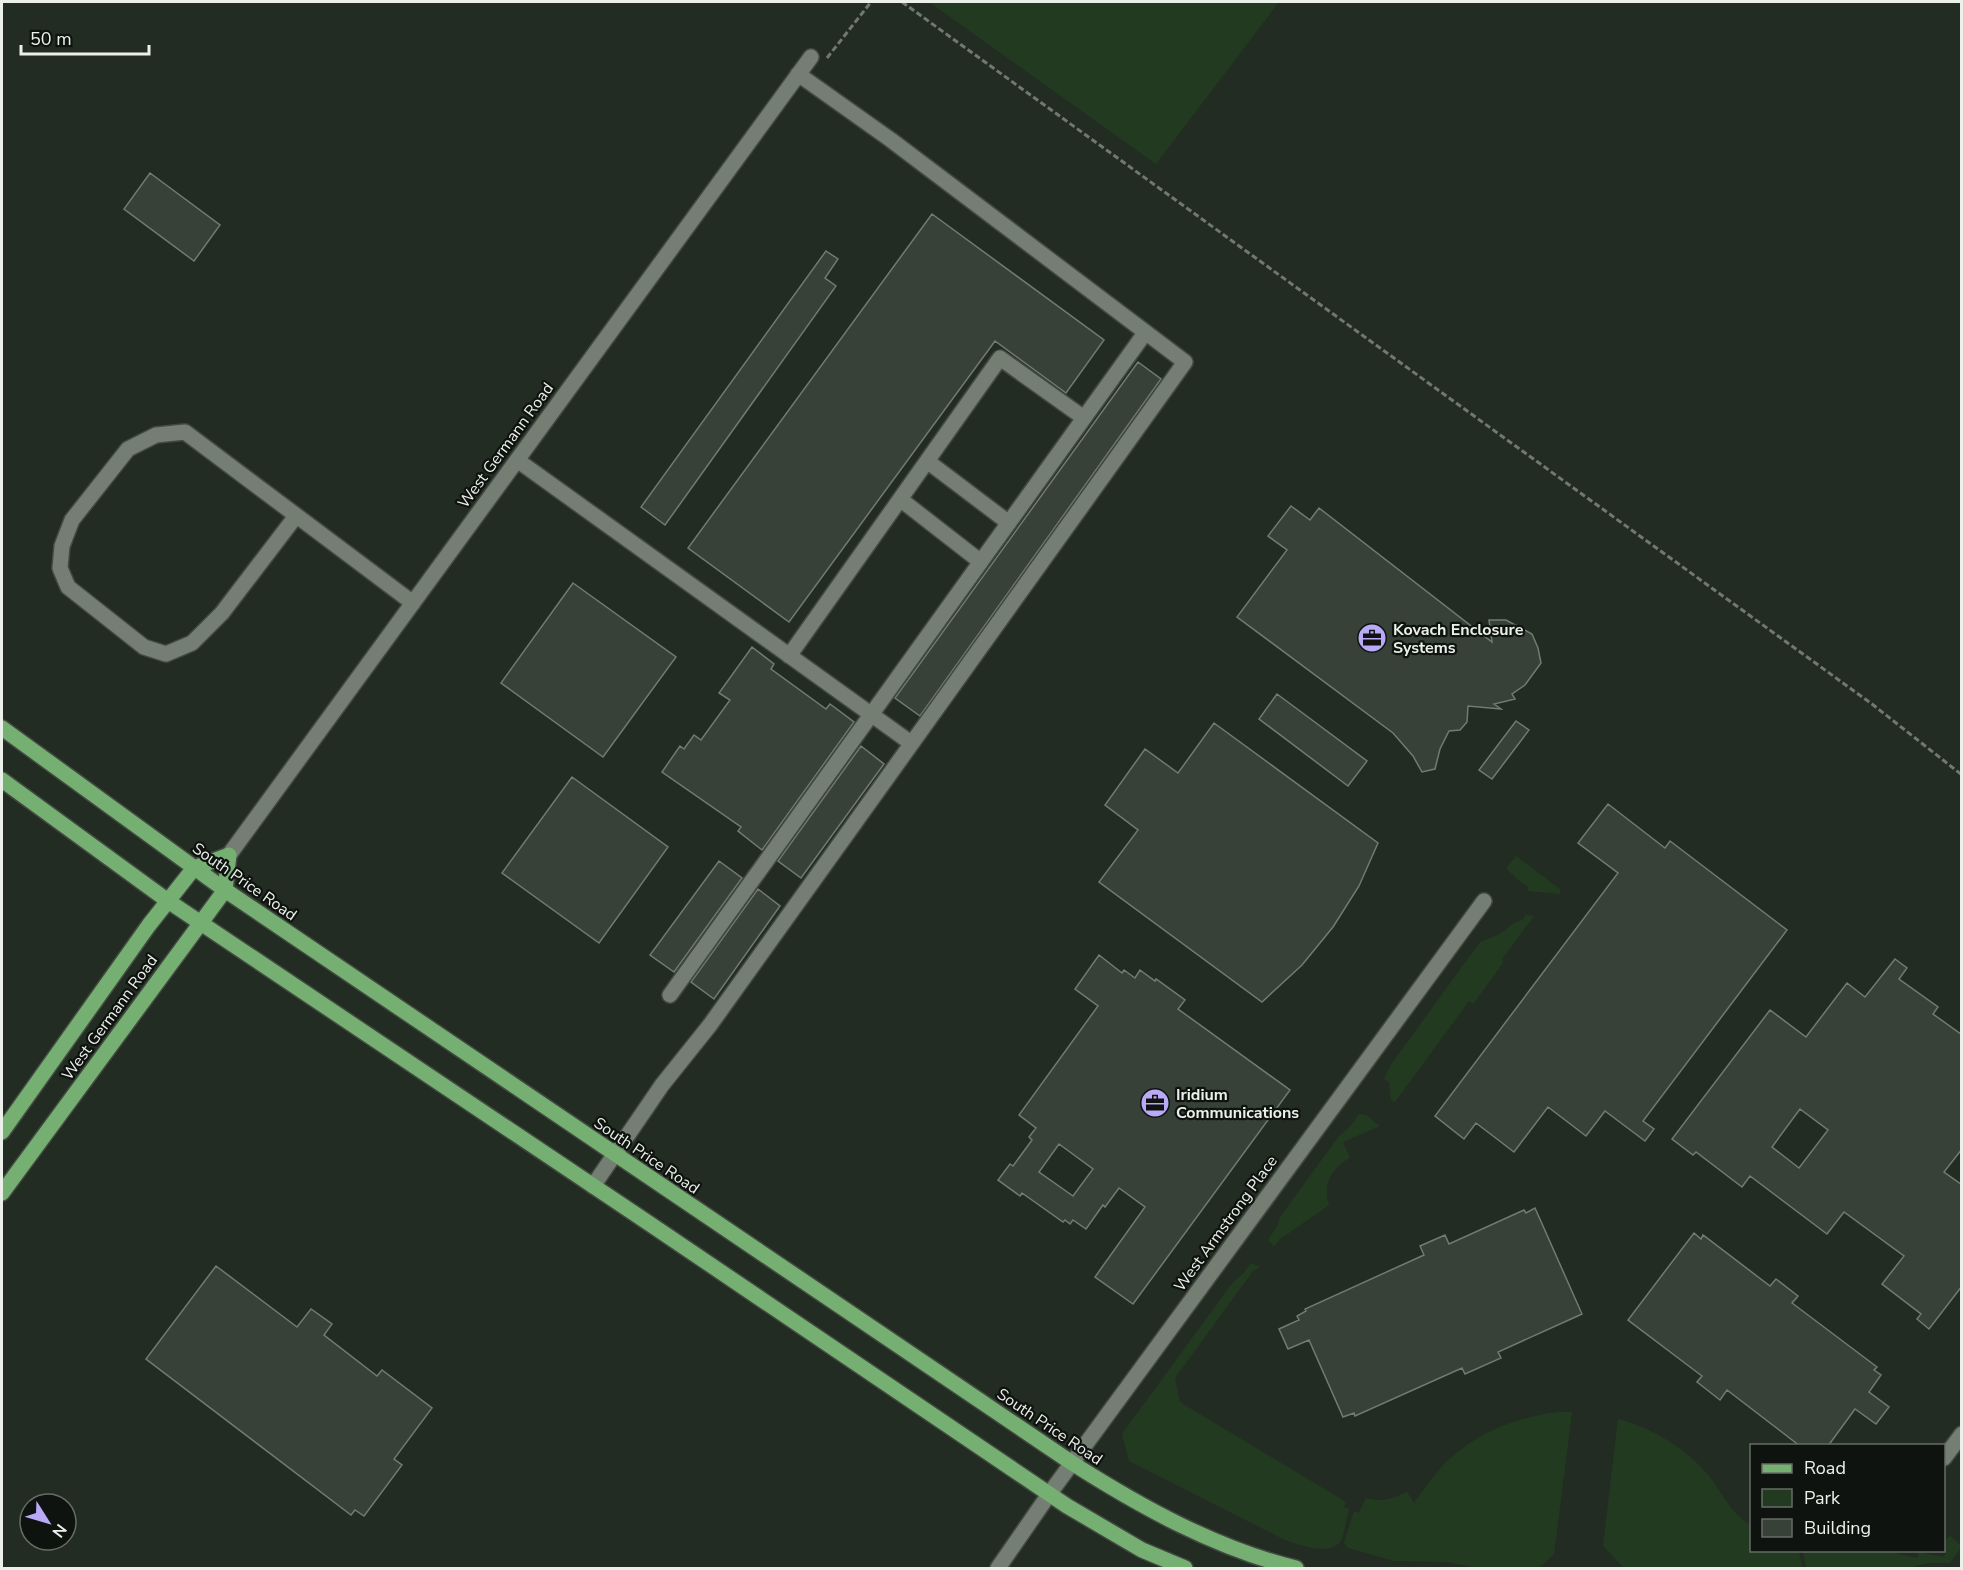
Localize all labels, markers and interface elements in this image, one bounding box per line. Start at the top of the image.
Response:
scale bar [21,18,148,56]
text: 50 m [30,27,72,51]
street label: West Germann Road [453,378,559,513]
place label: Kovach Enclosure Systems [1393,619,1524,659]
office icon: Kovach Enclosure Systems [1356,622,1388,654]
street label: South Price Road [188,838,301,926]
street label: West Germann Road [57,950,163,1085]
place label: Iridium Communications [1176,1084,1299,1124]
office icon: Iridium Communications [1139,1087,1171,1119]
street label: South Price Road [589,1112,704,1199]
street label: West Armstrong Place [1169,1151,1283,1296]
street label: South Price Road [992,1383,1107,1470]
legend [1750,1444,1945,1552]
text: Road [1804,1456,1846,1480]
text: Park [1804,1486,1841,1510]
north arrow [18,1492,78,1552]
text: Building [1804,1516,1871,1540]
text: N [47,1519,72,1542]

